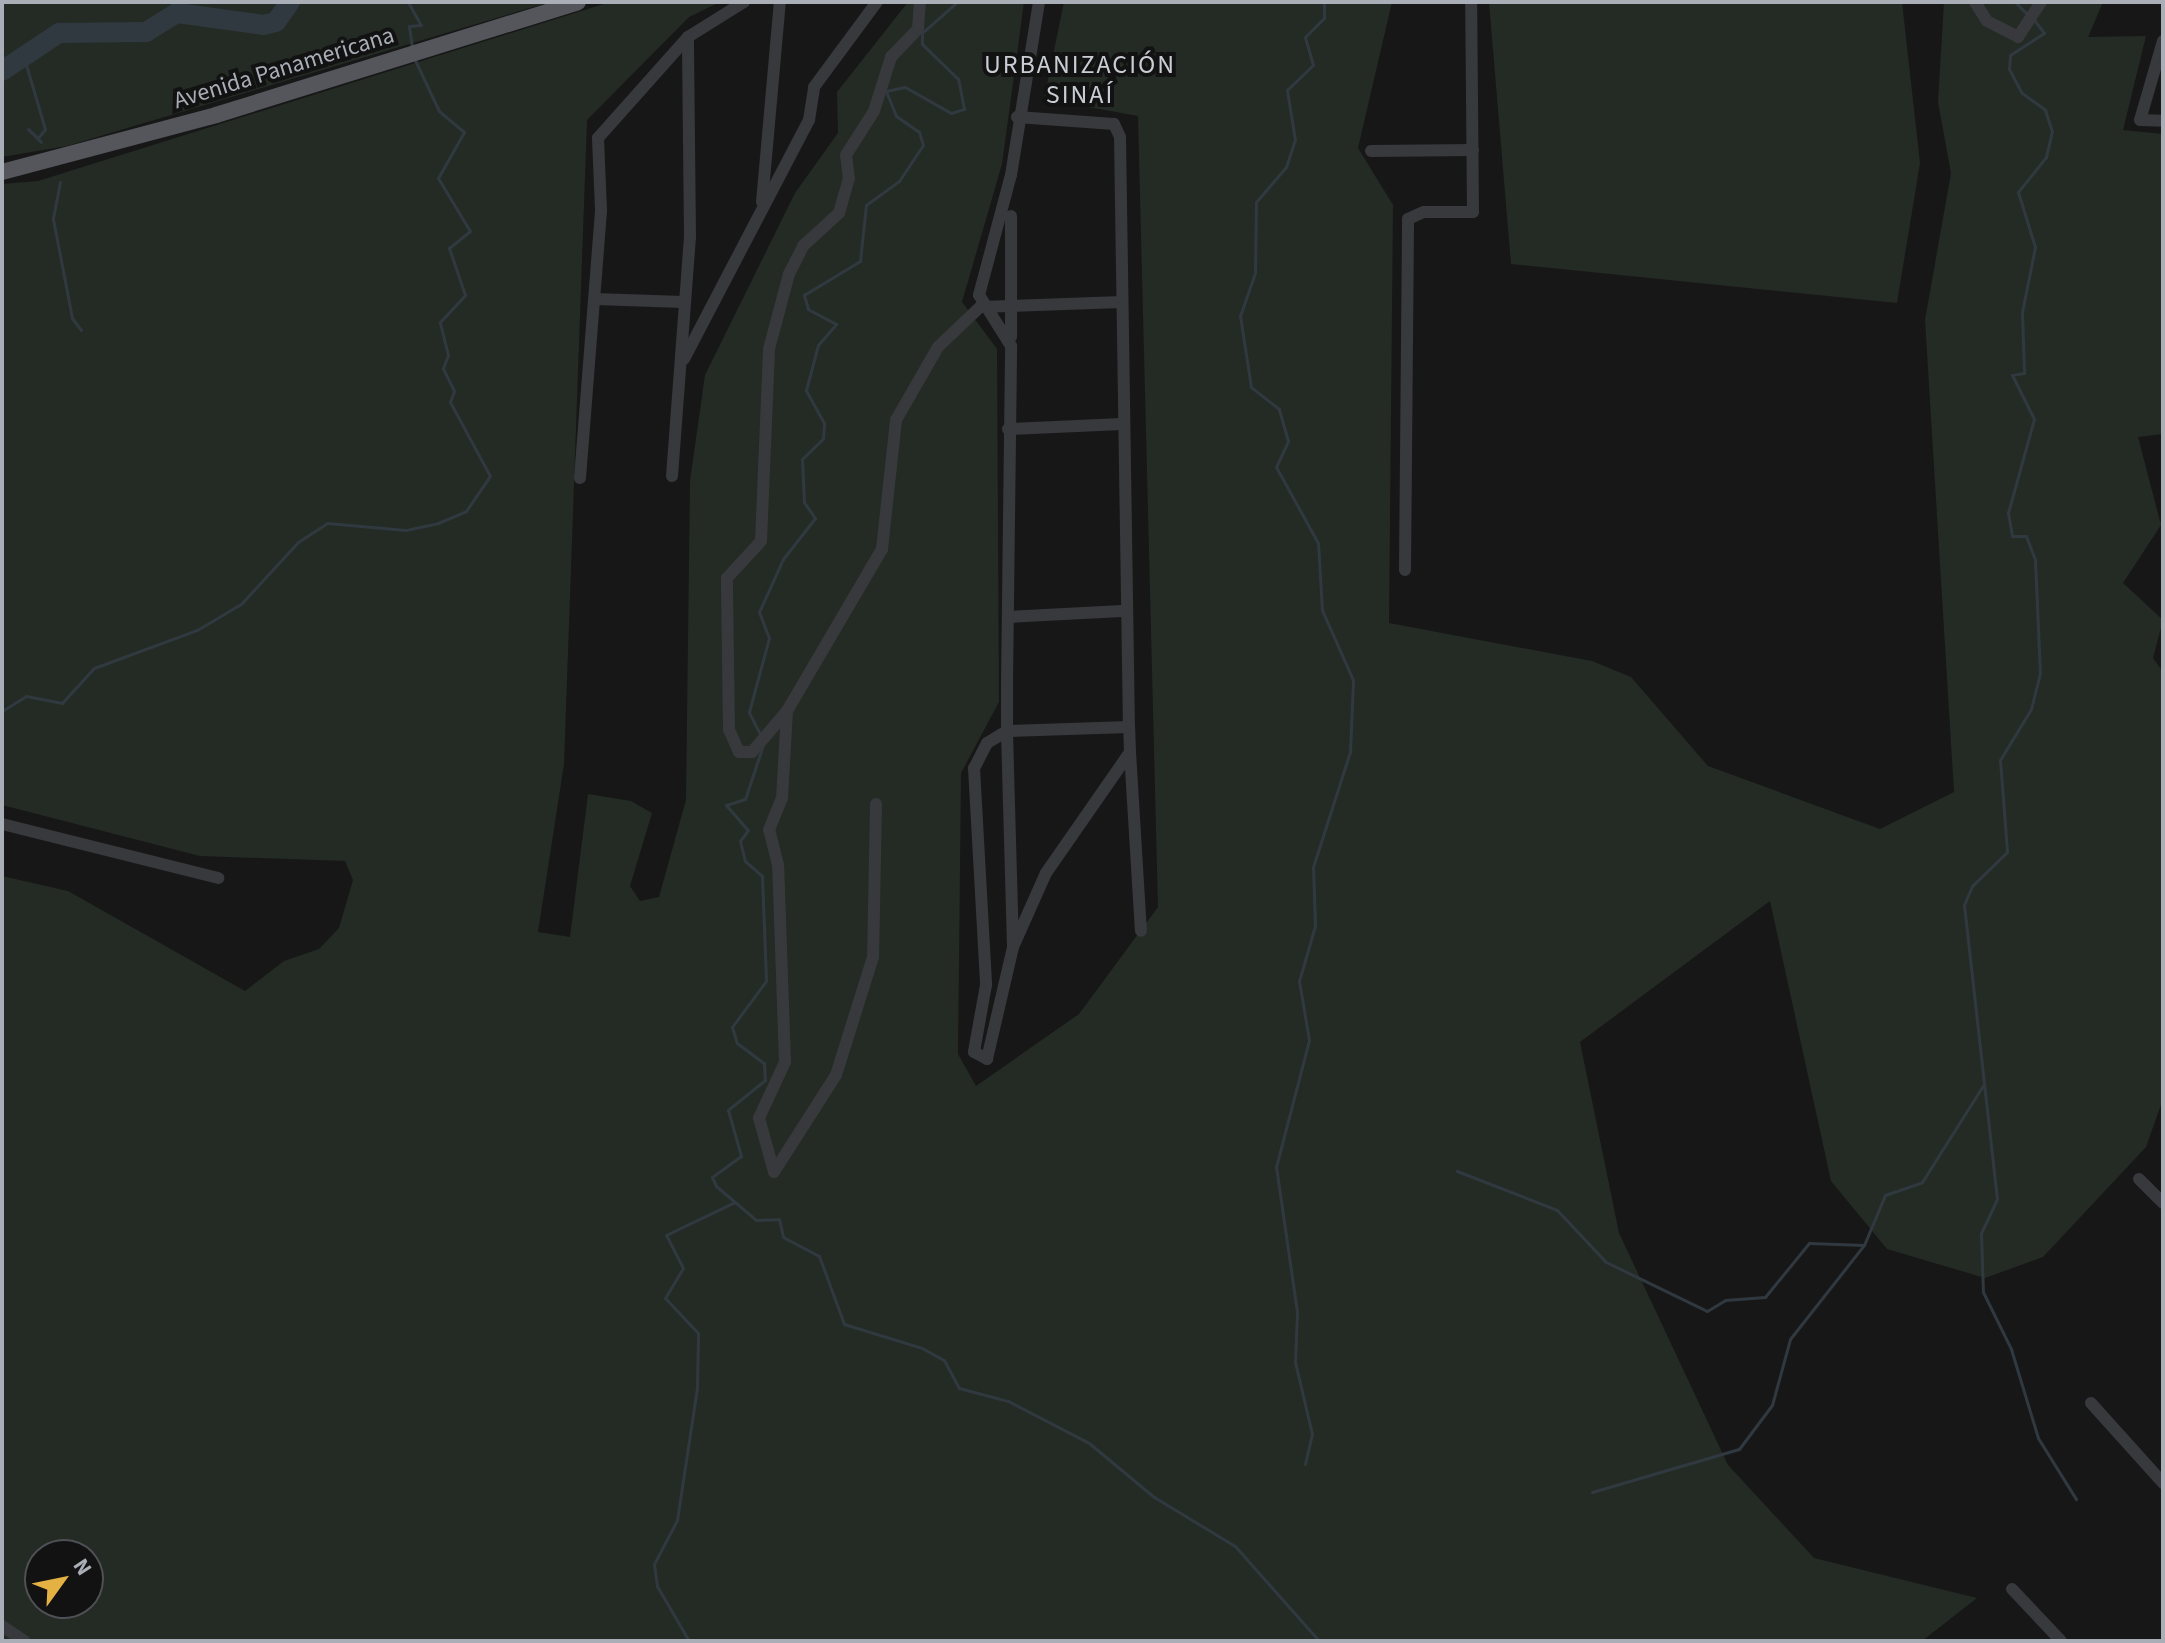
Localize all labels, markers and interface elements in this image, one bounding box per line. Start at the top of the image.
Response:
street label: Avenida Panamericana [170,21,398,115]
district label: URBANIZACIÓN SINAÍ [984,49,1176,110]
north arrow [24,1539,104,1619]
text: N [65,1552,100,1582]

